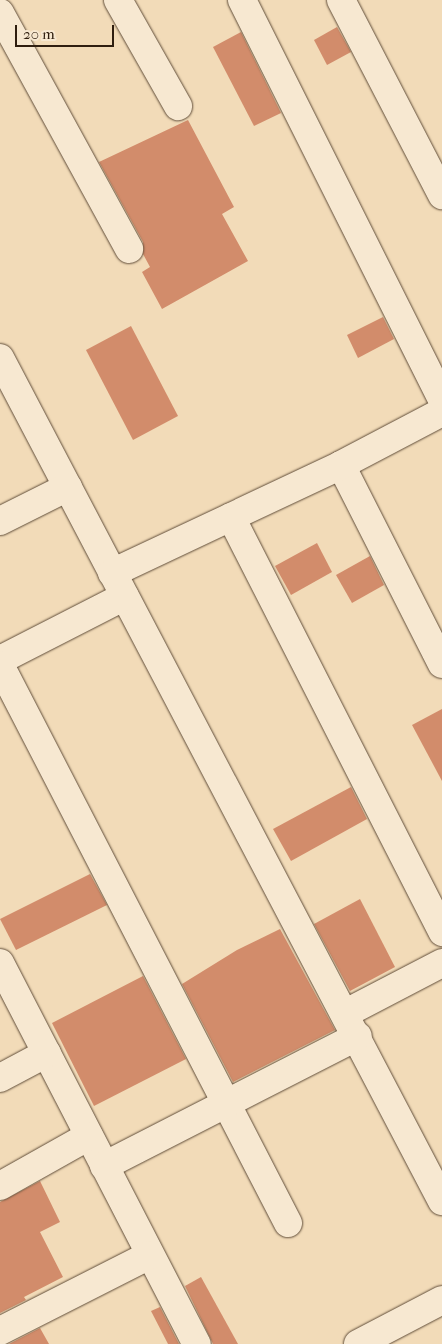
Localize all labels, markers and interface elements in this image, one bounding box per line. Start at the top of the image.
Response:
scale bar [18,15,116,47]
text: 20 m [23,25,55,43]

